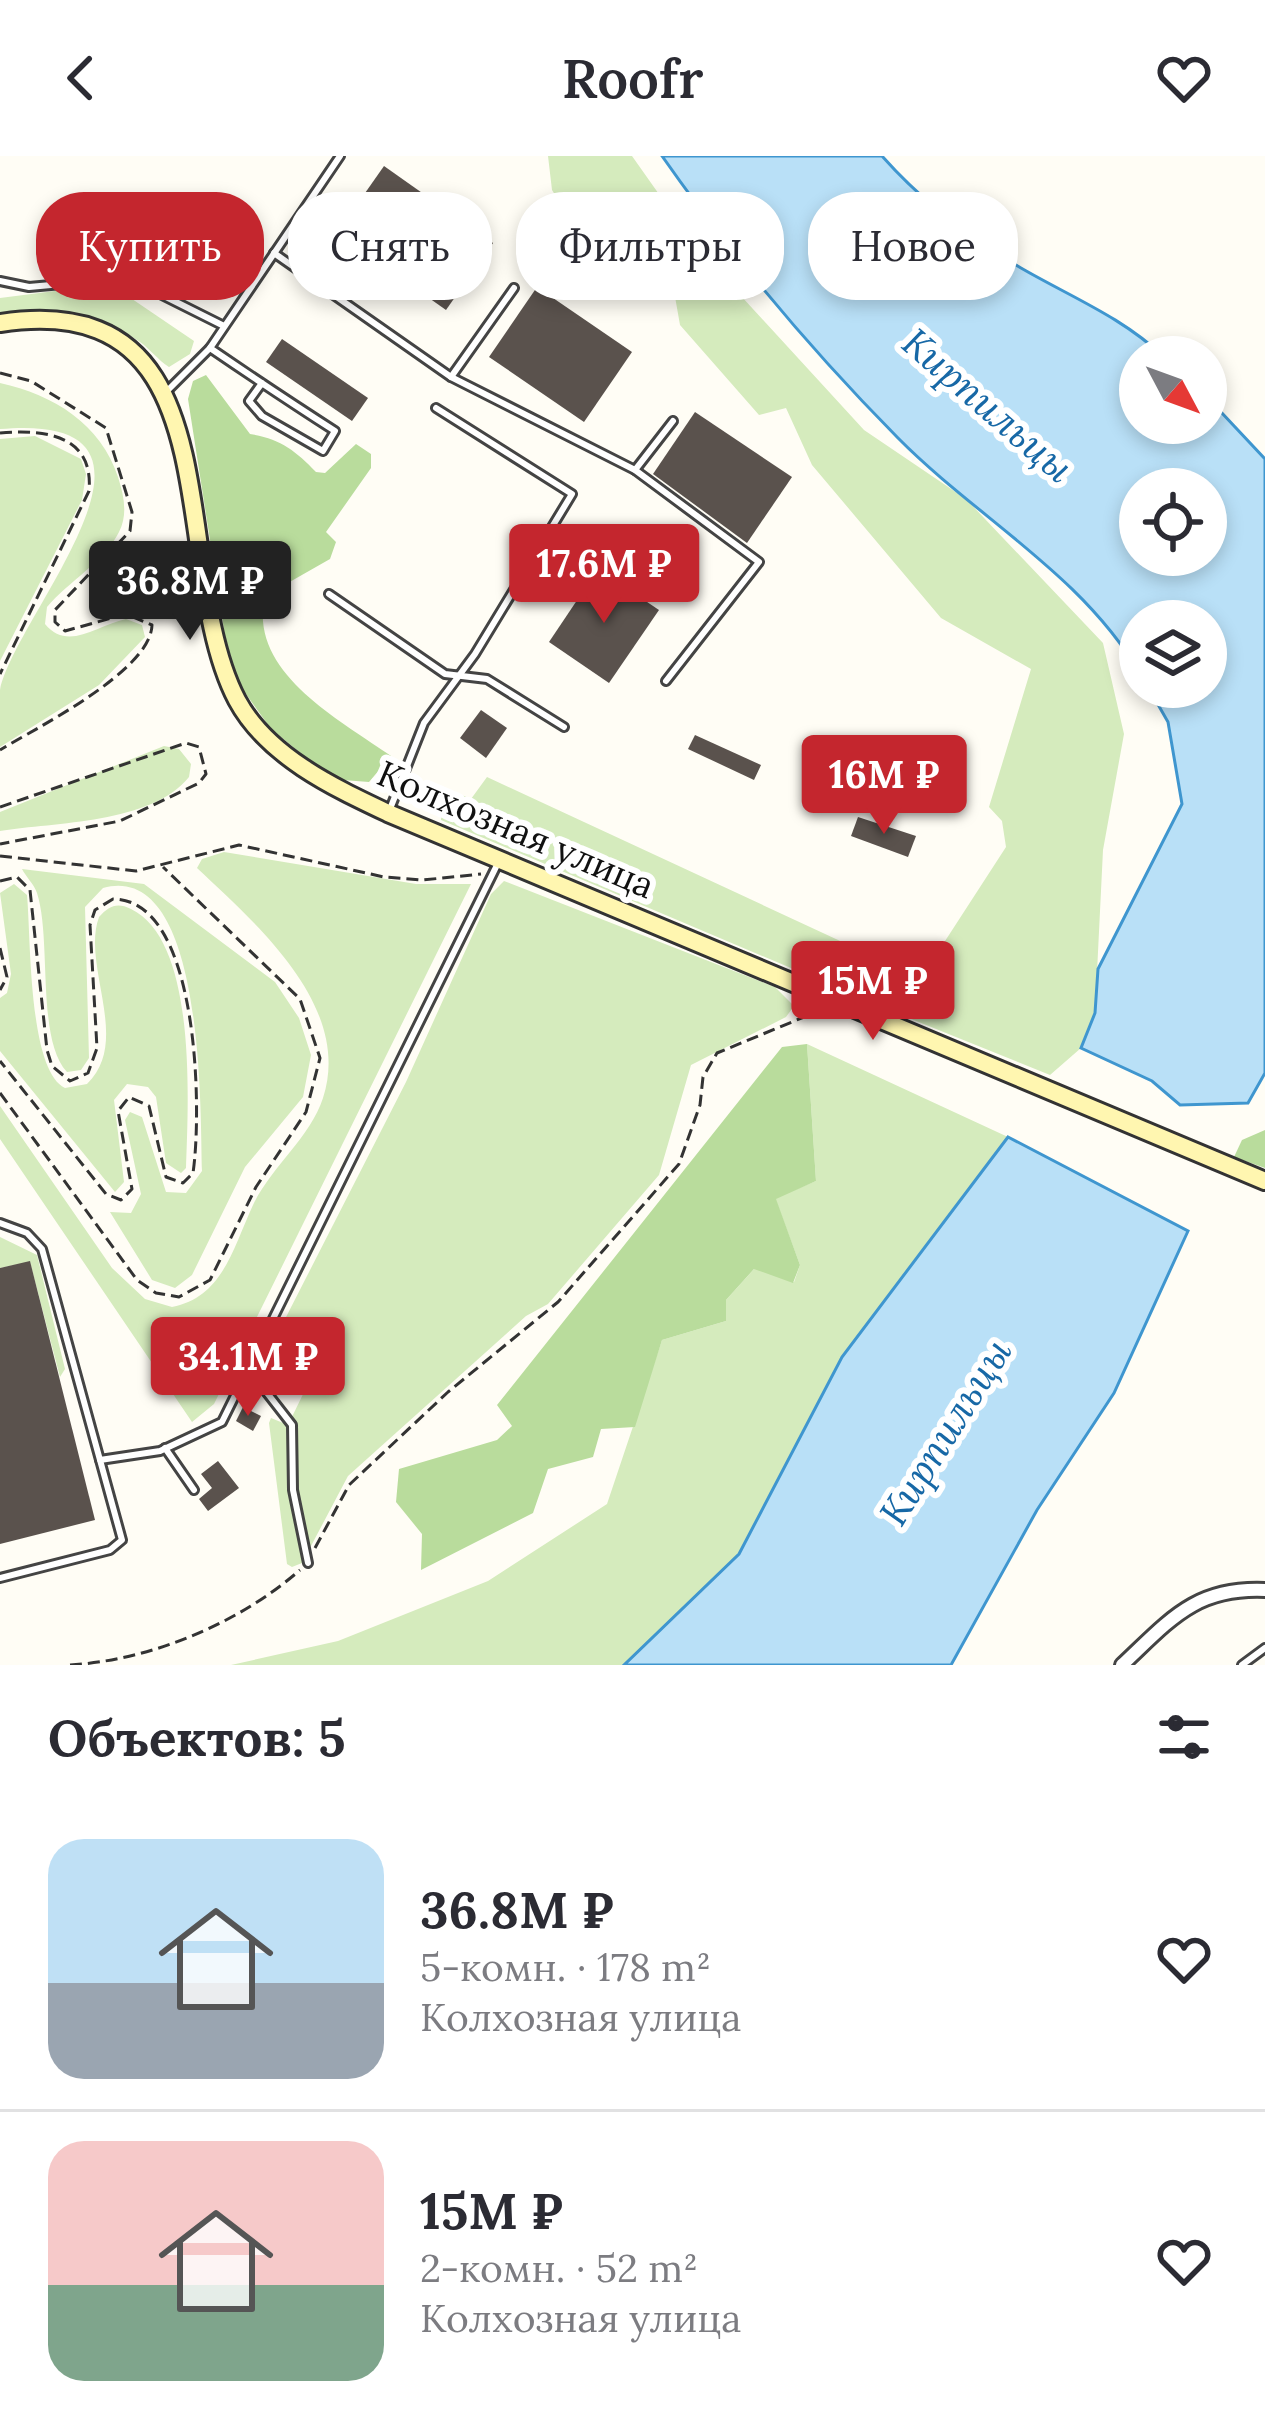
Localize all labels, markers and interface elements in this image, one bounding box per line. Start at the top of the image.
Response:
text: Roofr [562,44,703,113]
icon: back [48,45,114,111]
icon: heart [1151,45,1217,111]
chip: Купить [36,192,264,300]
chip: Снять [288,192,492,300]
chip: Фильтры [516,192,784,300]
chip: Новое [808,192,1018,300]
water label: Кирпильцы [892,317,1084,493]
north arrow [1119,336,1227,444]
map controls [1119,336,1227,708]
button: locate [1119,468,1227,576]
pin: 17.6M ₽ [493,524,715,626]
text: 17.6M ₽ [536,538,672,588]
pin: 36.8M ₽ [79,541,301,643]
text: 36.8M ₽ [116,555,264,605]
button: layers [1119,600,1227,708]
pin: 16M ₽ [800,735,968,837]
text: 16M ₽ [829,749,939,799]
street label: Колхозная улица [370,750,662,908]
pin: 15M ₽ [789,941,957,1043]
text: 15M ₽ [818,955,928,1005]
pin: 34.1M ₽ [137,1317,359,1419]
water label: Кирпильцы [868,1329,1022,1535]
text: 34.1M ₽ [178,1331,318,1381]
icon: filters [1151,1704,1217,1770]
text: Объектов: 5 [48,1705,345,1770]
text: 36.8M ₽ [420,1877,614,1942]
icon: home [144,1887,288,2031]
icon: heart [1151,1926,1217,1992]
text: 5-комн. · 178 m² [420,1942,711,1992]
text: Колхозная улица [420,1992,741,2042]
text: 15M ₽ [420,2178,563,2243]
icon: home [144,2189,288,2333]
icon: heart [1151,2228,1217,2294]
text: 2-комн. · 52 m² [420,2243,698,2293]
text: Колхозная улица [420,2293,741,2343]

